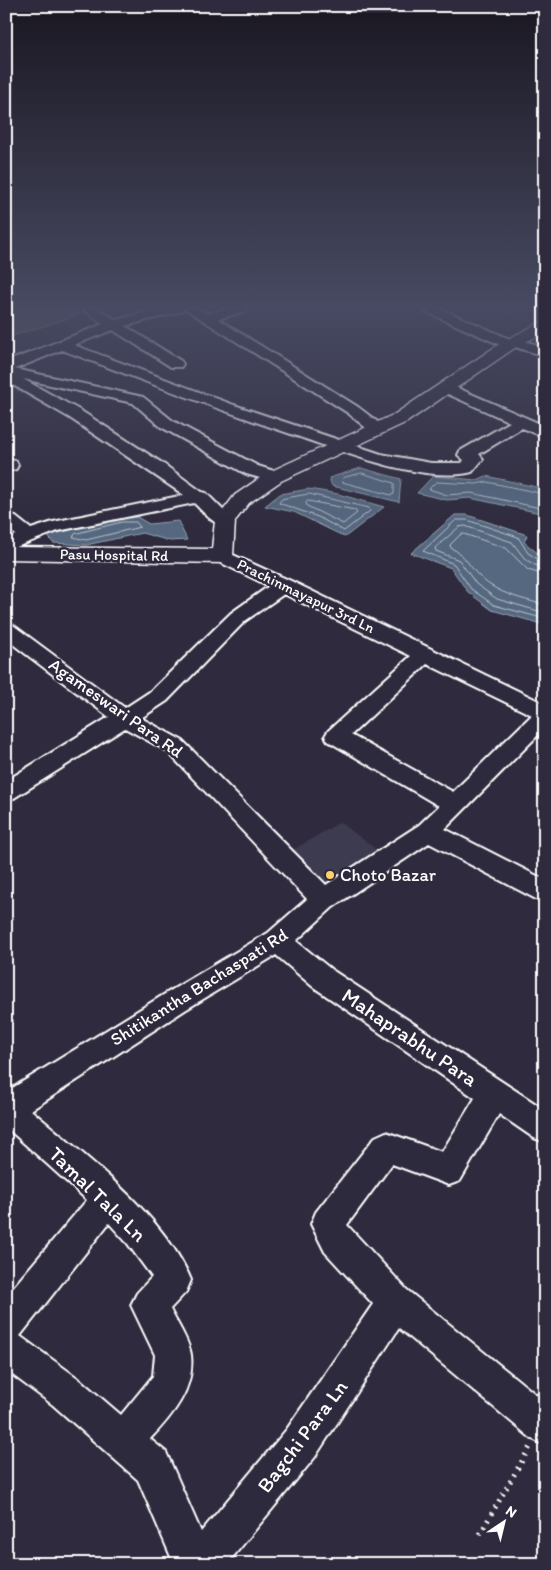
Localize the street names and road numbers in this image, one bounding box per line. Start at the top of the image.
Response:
street label: Pasu Hospital Rd [60,545,168,565]
street label: Prachinmayapur 3rd Ln [234,555,378,637]
street label: Agameswari Para Rd [45,653,188,763]
street label: Shitikantha Bachaspati Rd [106,923,292,1051]
street label: Mahaprabhu Para [337,982,483,1092]
street label: Tamal Tala Ln [44,1141,152,1247]
street label: Bagchi Para Ln [251,1375,353,1497]

